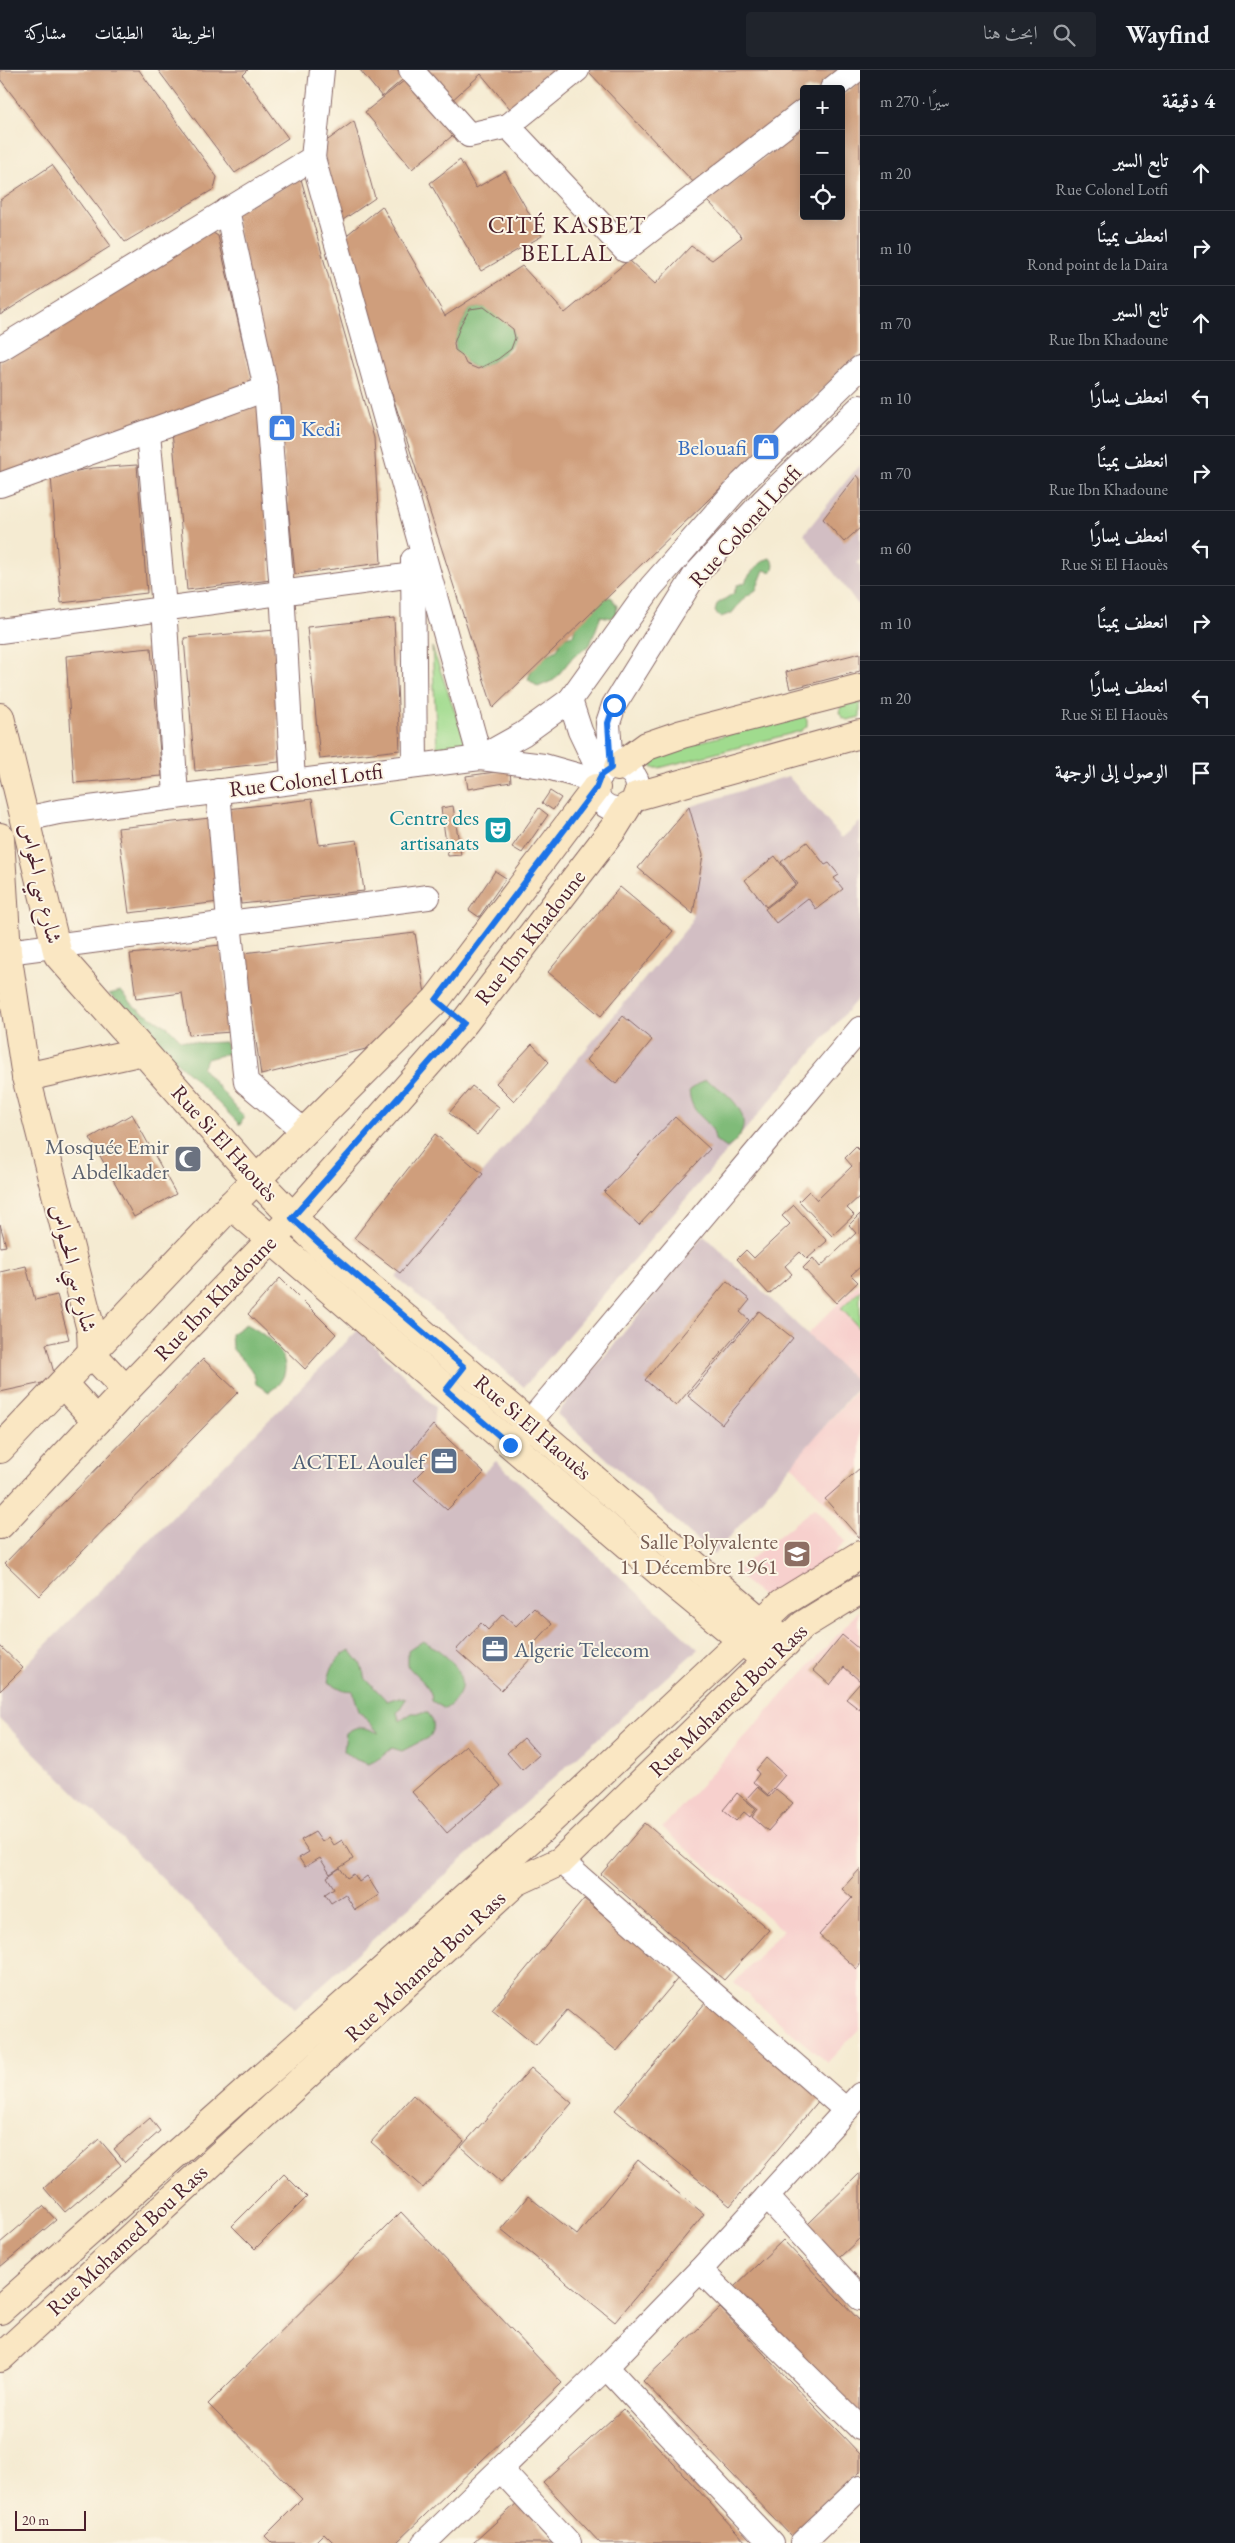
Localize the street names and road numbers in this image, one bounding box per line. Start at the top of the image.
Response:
street label: Rue Colonel Lotfi [683,459,807,593]
street label: Rue Colonel Lotfi [228,756,384,804]
street label: شارع سي الحواس [7,820,69,948]
street label: Rue Ibn Khadoune [468,863,592,1011]
street label: Rue Si El Haouès [165,1079,285,1207]
street label: شارع سي الحــواس [38,1201,104,1337]
street label: Rue Ibn Khadoune [148,1229,283,1367]
street label: Rue Si El Haouès [468,1368,598,1486]
street label: Rue Mohamed Bou Rass [642,1617,814,1783]
street label: Rue Mohamed Bou Rass [338,1884,512,2048]
street label: Rue Mohamed Bou Rass [40,2158,214,2322]

